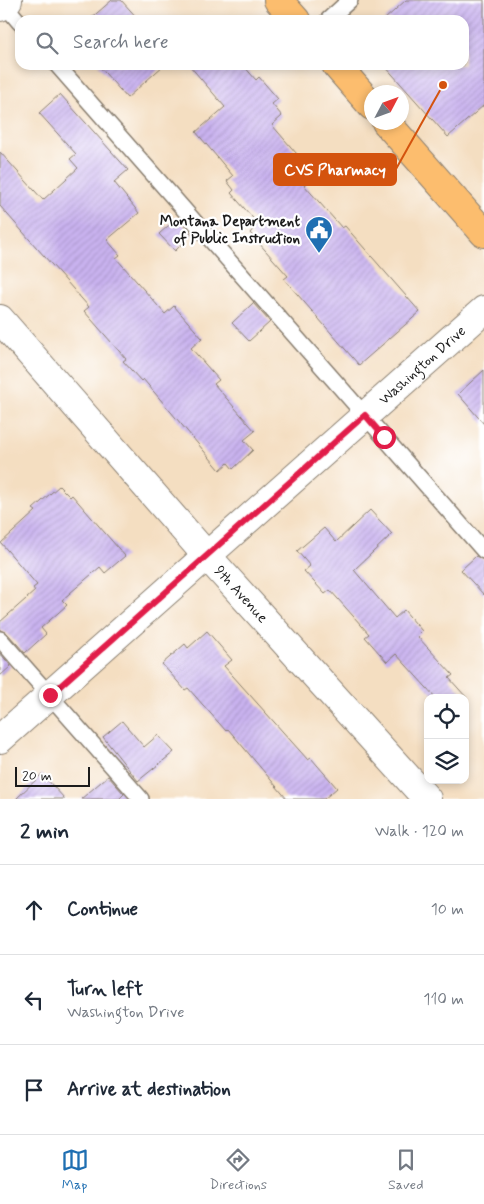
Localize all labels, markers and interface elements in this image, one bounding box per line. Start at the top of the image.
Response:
search box [15,15,469,70]
icon: search [33,29,61,57]
text: Search here [73,30,169,55]
north arrow [364,85,409,130]
callout: CVS Pharmacy [274,154,396,185]
text: CVS Pharmacy [284,160,386,181]
place label: Montana Department of Public Instruction [160,212,300,249]
public building icon: Montana Department of Public Instruction [304,215,334,254]
street label: Washington Drive [375,321,471,410]
route start [373,426,396,449]
street label: 9th Avenue [209,562,272,628]
route end [39,684,62,707]
map controls [424,694,469,784]
button: locate [424,694,469,739]
button: layers [424,739,469,784]
scale bar [15,764,90,787]
text: 20 m [22,767,52,785]
text: 2 min [20,818,69,846]
text: Walk · 120 m [375,821,464,842]
icon: ahead [20,896,48,924]
text: Continue [67,897,138,922]
text: 10 m [431,899,464,920]
text: Turn left [67,977,143,1002]
icon: left [20,986,48,1014]
text: 110 m [423,989,464,1010]
text: Washington Drive [67,1002,184,1023]
icon: arrive [20,1076,48,1104]
text: Arrive at destination [67,1077,231,1102]
tab: Map [61,1146,89,1194]
tab: Directions [210,1146,267,1194]
tab: Saved [388,1146,423,1194]

